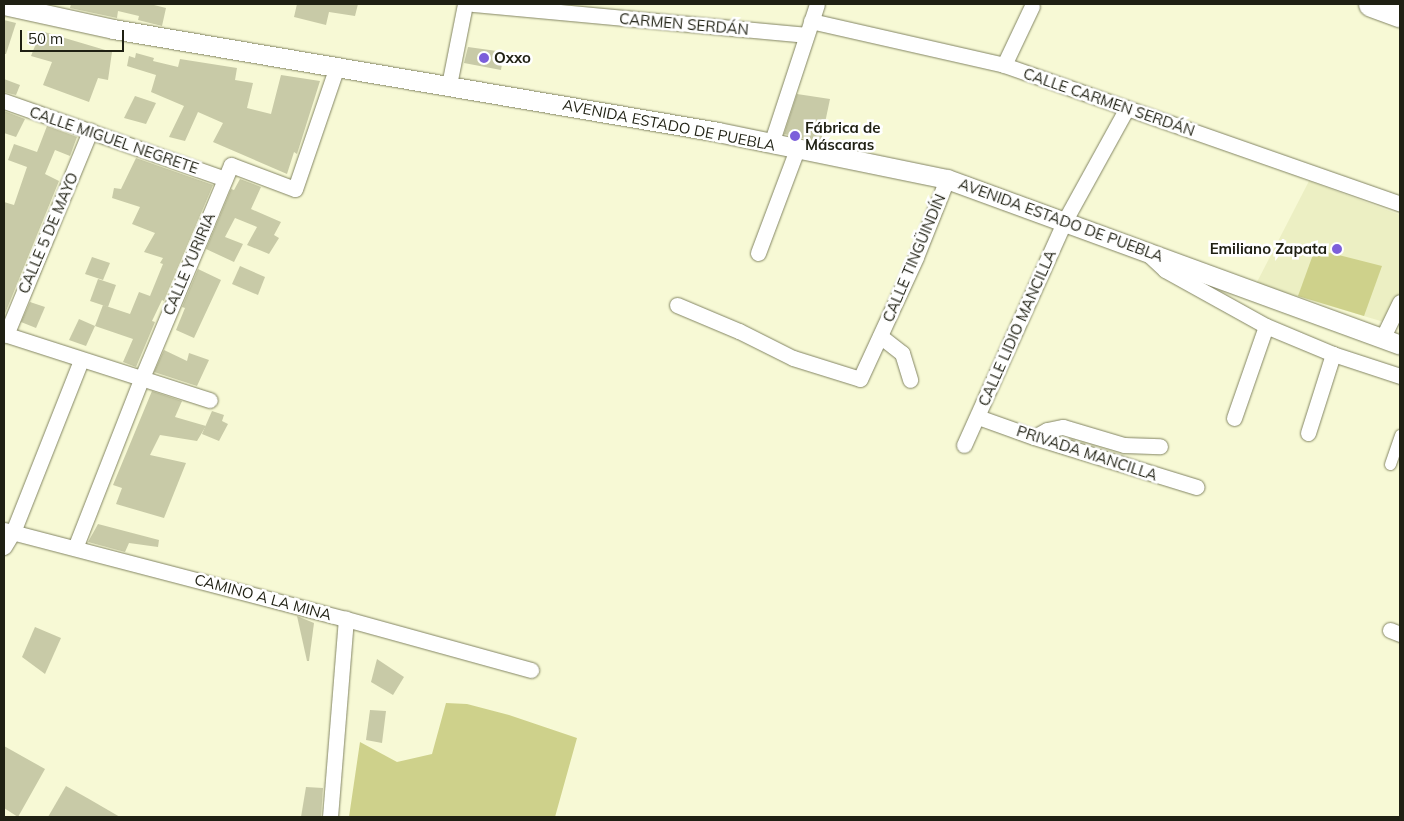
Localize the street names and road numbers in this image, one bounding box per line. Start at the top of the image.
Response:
street label: CARMEN SERDÁN [618,9,750,39]
street label: CALLE CARMEN SERDÁN [1021,64,1197,140]
street label: AVENIDA ESTADO DE PUEBLA [561,96,777,154]
street label: CALLE MIGUEL NEGRETE [27,103,201,177]
street label: CALLE 5 DE MAYO [14,170,82,296]
street label: AVENIDA ESTADO DE PUEBLA [956,175,1166,265]
street label: CALLE TINGÜINDÍN [879,191,949,325]
street label: CALLE YURIRIA [159,210,219,318]
street label: CALLE LIDIO MANCILLA [974,247,1060,409]
street label: PRIVADA MANCILLA [1014,422,1160,484]
street label: CAMINO A LA MINA [192,570,334,624]

